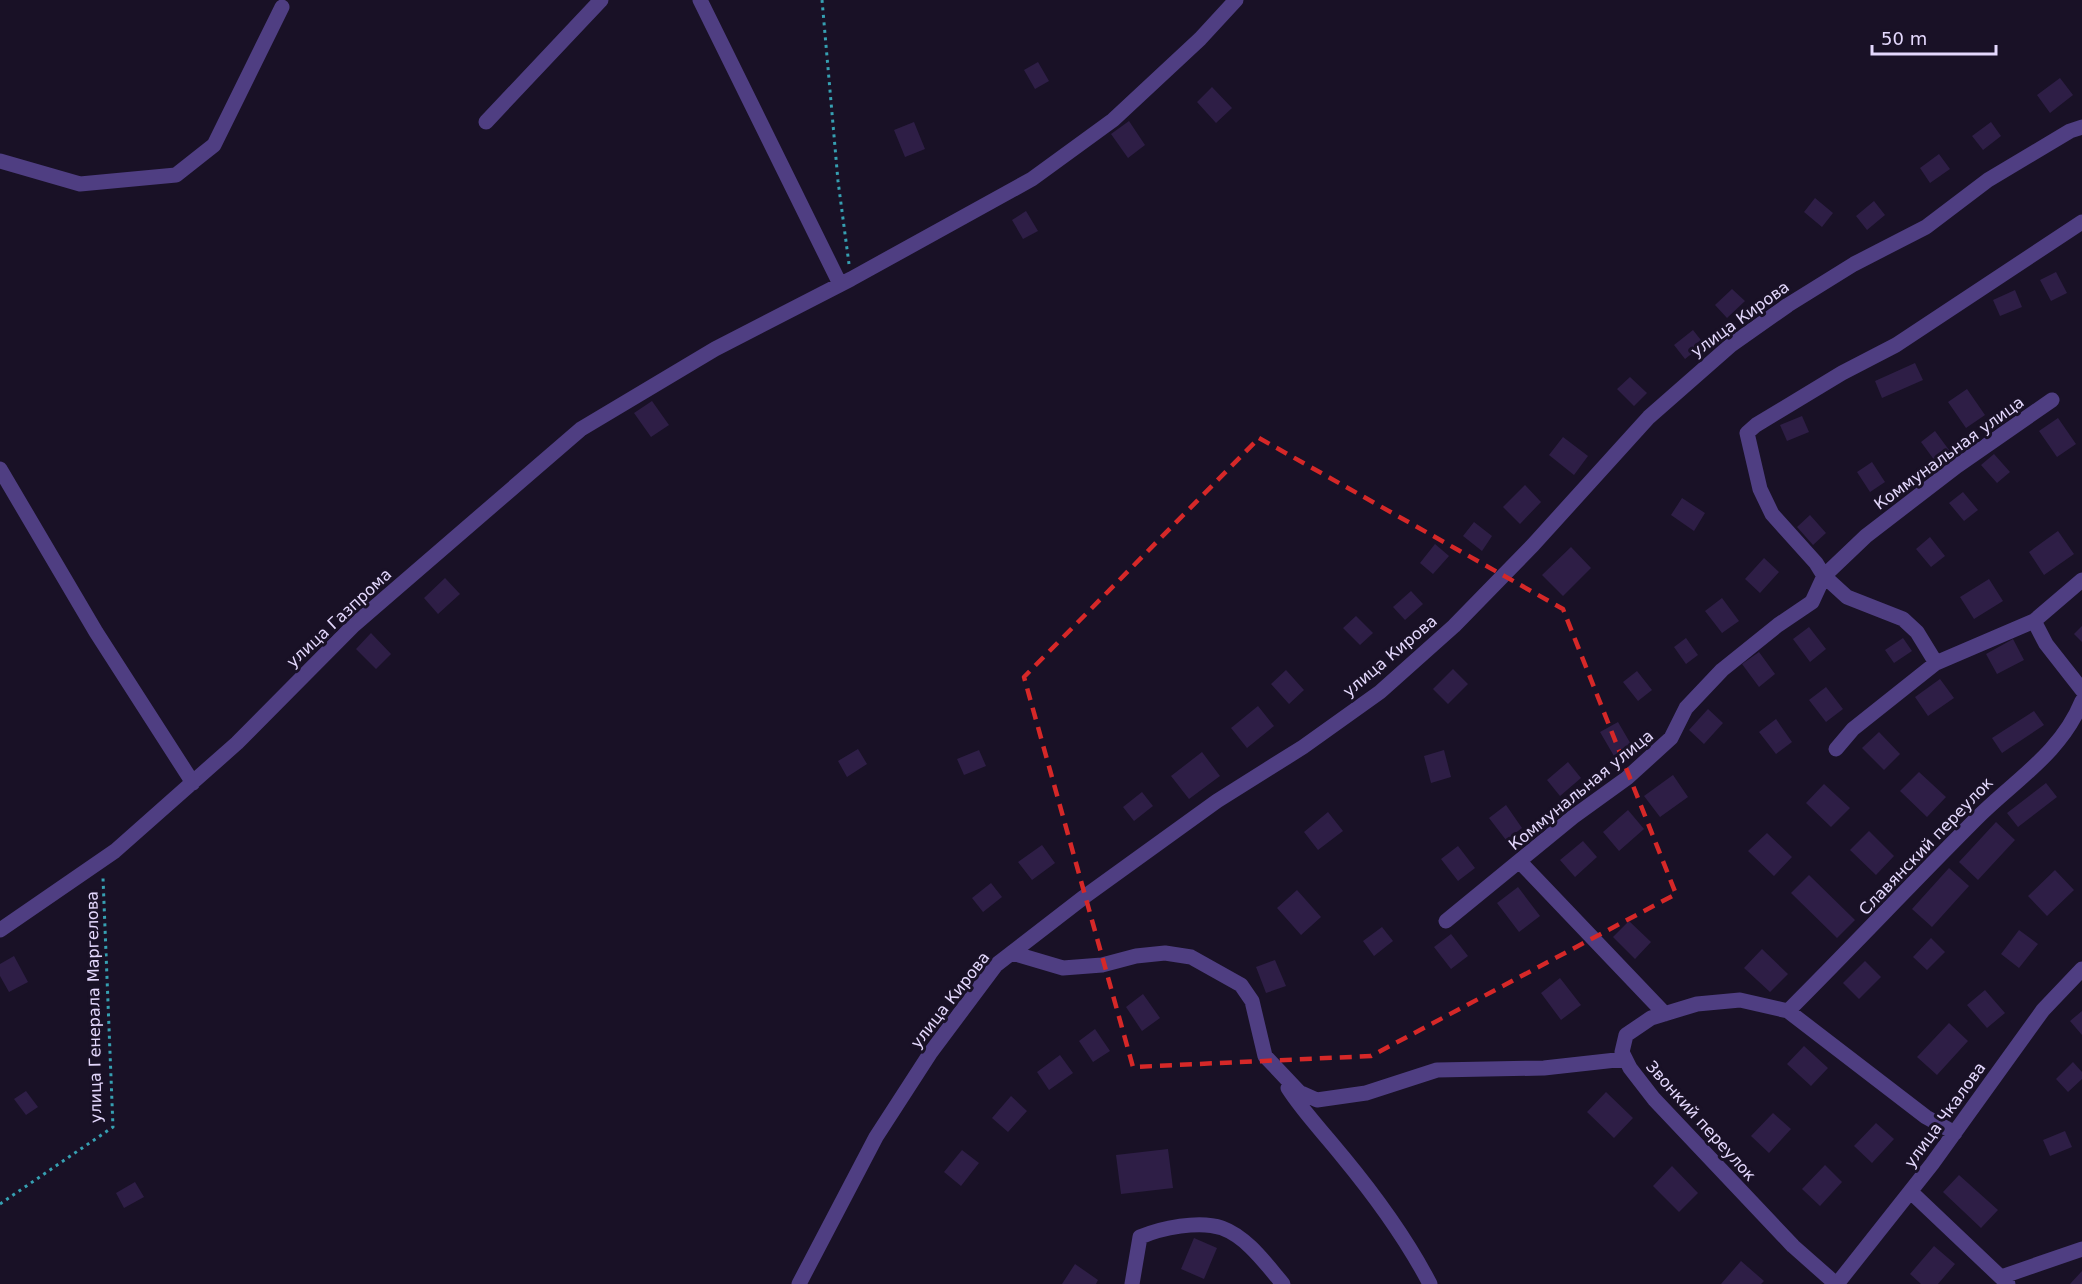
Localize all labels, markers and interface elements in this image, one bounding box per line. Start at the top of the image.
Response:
scale bar [1872,18,1996,56]
text: 50 m [1881,28,1927,49]
street label: улица Кирова [1687,277,1793,361]
street label: Коммунальная улица [1870,392,2028,514]
street label: улица Газпрома [283,565,395,671]
street label: улица Кирова [1339,611,1441,701]
street label: Коммунальная улица [1505,726,1657,854]
street label: Славянский переулок [1855,773,1997,919]
street label: улица Генерала Маргелова [82,891,106,1123]
street label: улица Кирова [907,948,993,1052]
street label: Звонкий переулок [1642,1057,1760,1185]
street label: улица Чкалова [1900,1059,1990,1171]

